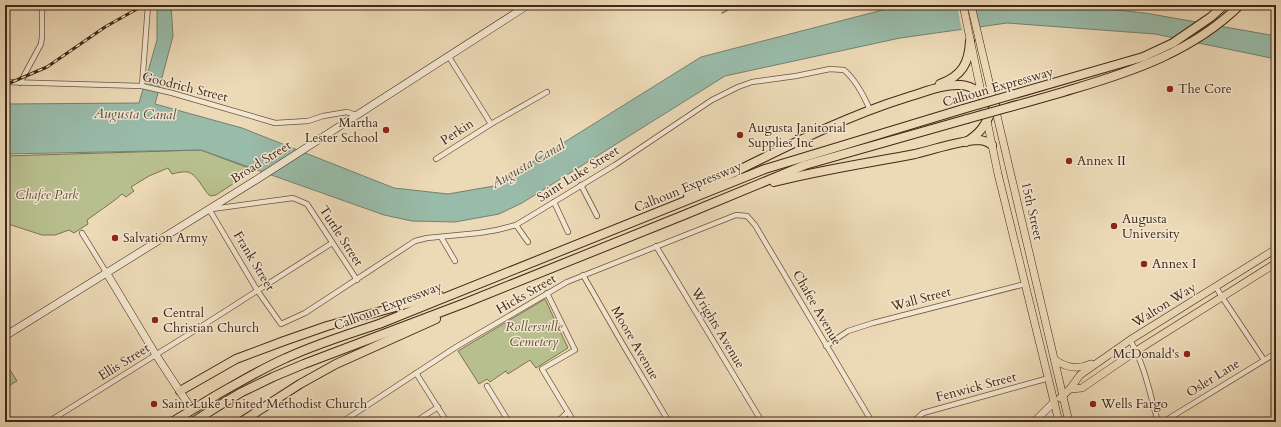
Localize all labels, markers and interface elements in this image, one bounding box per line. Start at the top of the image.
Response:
street label: Calhoun Expressway [940,63,1056,111]
street label: Goodrich Street [140,68,230,106]
place label: The Core [1178,80,1232,98]
marker: The Core [1165,84,1175,94]
water label: Augusta Canal [93,104,178,124]
place label: Martha Lester School [305,114,379,147]
street label: Perkin [437,114,478,149]
place label: Augusta Janitorial Supplies Inc [748,119,847,152]
marker: Martha Lester School [381,125,391,135]
marker: Augusta Janitorial Supplies Inc [735,130,745,140]
water label: Augusta Canal [487,135,569,193]
street label: Broad Street [227,136,295,188]
street label: Saint Luke Street [534,142,622,206]
place label: Annex II [1077,152,1126,170]
marker: Annex II [1064,156,1074,166]
street label: Calhoun Expressway [631,157,745,217]
street label: 15th Street [1017,180,1047,242]
park label: Chafee Park [15,186,79,204]
street label: Tuttle Street [315,202,367,270]
place label: Augusta University [1122,210,1180,243]
marker: Augusta University [1109,221,1119,231]
street label: Frank Street [229,228,279,294]
place label: Salvation Army [123,229,208,247]
marker: Salvation Army [110,233,120,243]
place label: Annex I [1152,255,1196,273]
marker: Annex I [1139,259,1149,269]
street label: Chafee Avenue [788,267,846,349]
street label: Hicks Street [493,270,559,318]
street label: Calhoun Expressway [331,277,445,335]
street label: Walton Way [1128,278,1199,332]
street label: Wall Street [888,282,953,316]
street label: Wrights Avenue [686,283,749,372]
street label: Moore Avenue [607,303,663,383]
place label: Central Christian Church [163,304,259,337]
marker: Central Christian Church [150,315,160,325]
park label: Rollersville Cemetery [505,318,564,351]
street label: Ellis Street [95,339,153,385]
place label: McDonald's [1113,345,1179,363]
marker: McDonald's [1182,349,1192,359]
street label: Osler Lane [1183,354,1243,401]
street label: Fenwick Street [934,368,1018,406]
place label: Saint Luke United Methodist Church [162,395,367,413]
place label: Wells Fargo [1100,395,1168,413]
marker: Saint Luke United Methodist Church [149,399,159,409]
marker: Wells Fargo [1088,399,1098,409]

